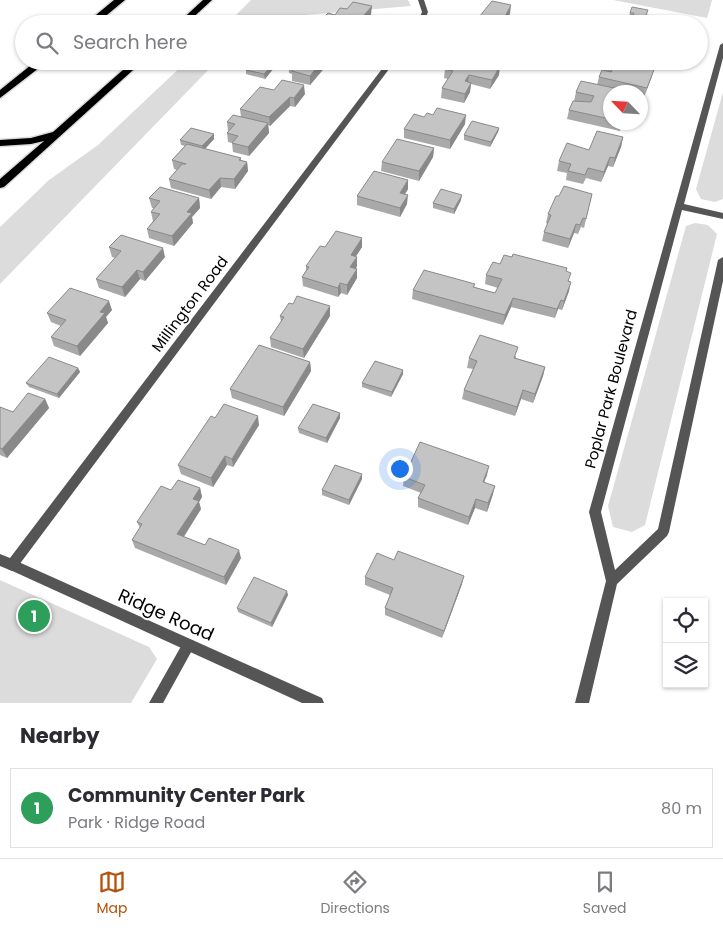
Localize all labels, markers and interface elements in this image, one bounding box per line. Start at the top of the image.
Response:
search box [15,15,708,70]
icon: search [33,29,61,57]
text: Search here [73,29,187,56]
north arrow [603,85,648,130]
street label: Millington Road [147,251,233,356]
street label: Poplar Park Boulevard [579,307,642,471]
your location [387,456,413,482]
street label: Ridge Road [114,582,218,647]
pin: 1 [18,597,50,635]
map controls [663,598,708,688]
button: locate [663,598,708,643]
button: layers [663,643,708,688]
text: Nearby [20,721,100,750]
text: Community Center Park [68,782,305,809]
text: 1 [34,797,40,820]
text: 80 m [661,797,702,820]
text: Park · Ridge Road [68,811,205,834]
tab: Map [96,868,127,919]
tab: Directions [320,868,390,919]
tab: Saved [583,868,627,919]

